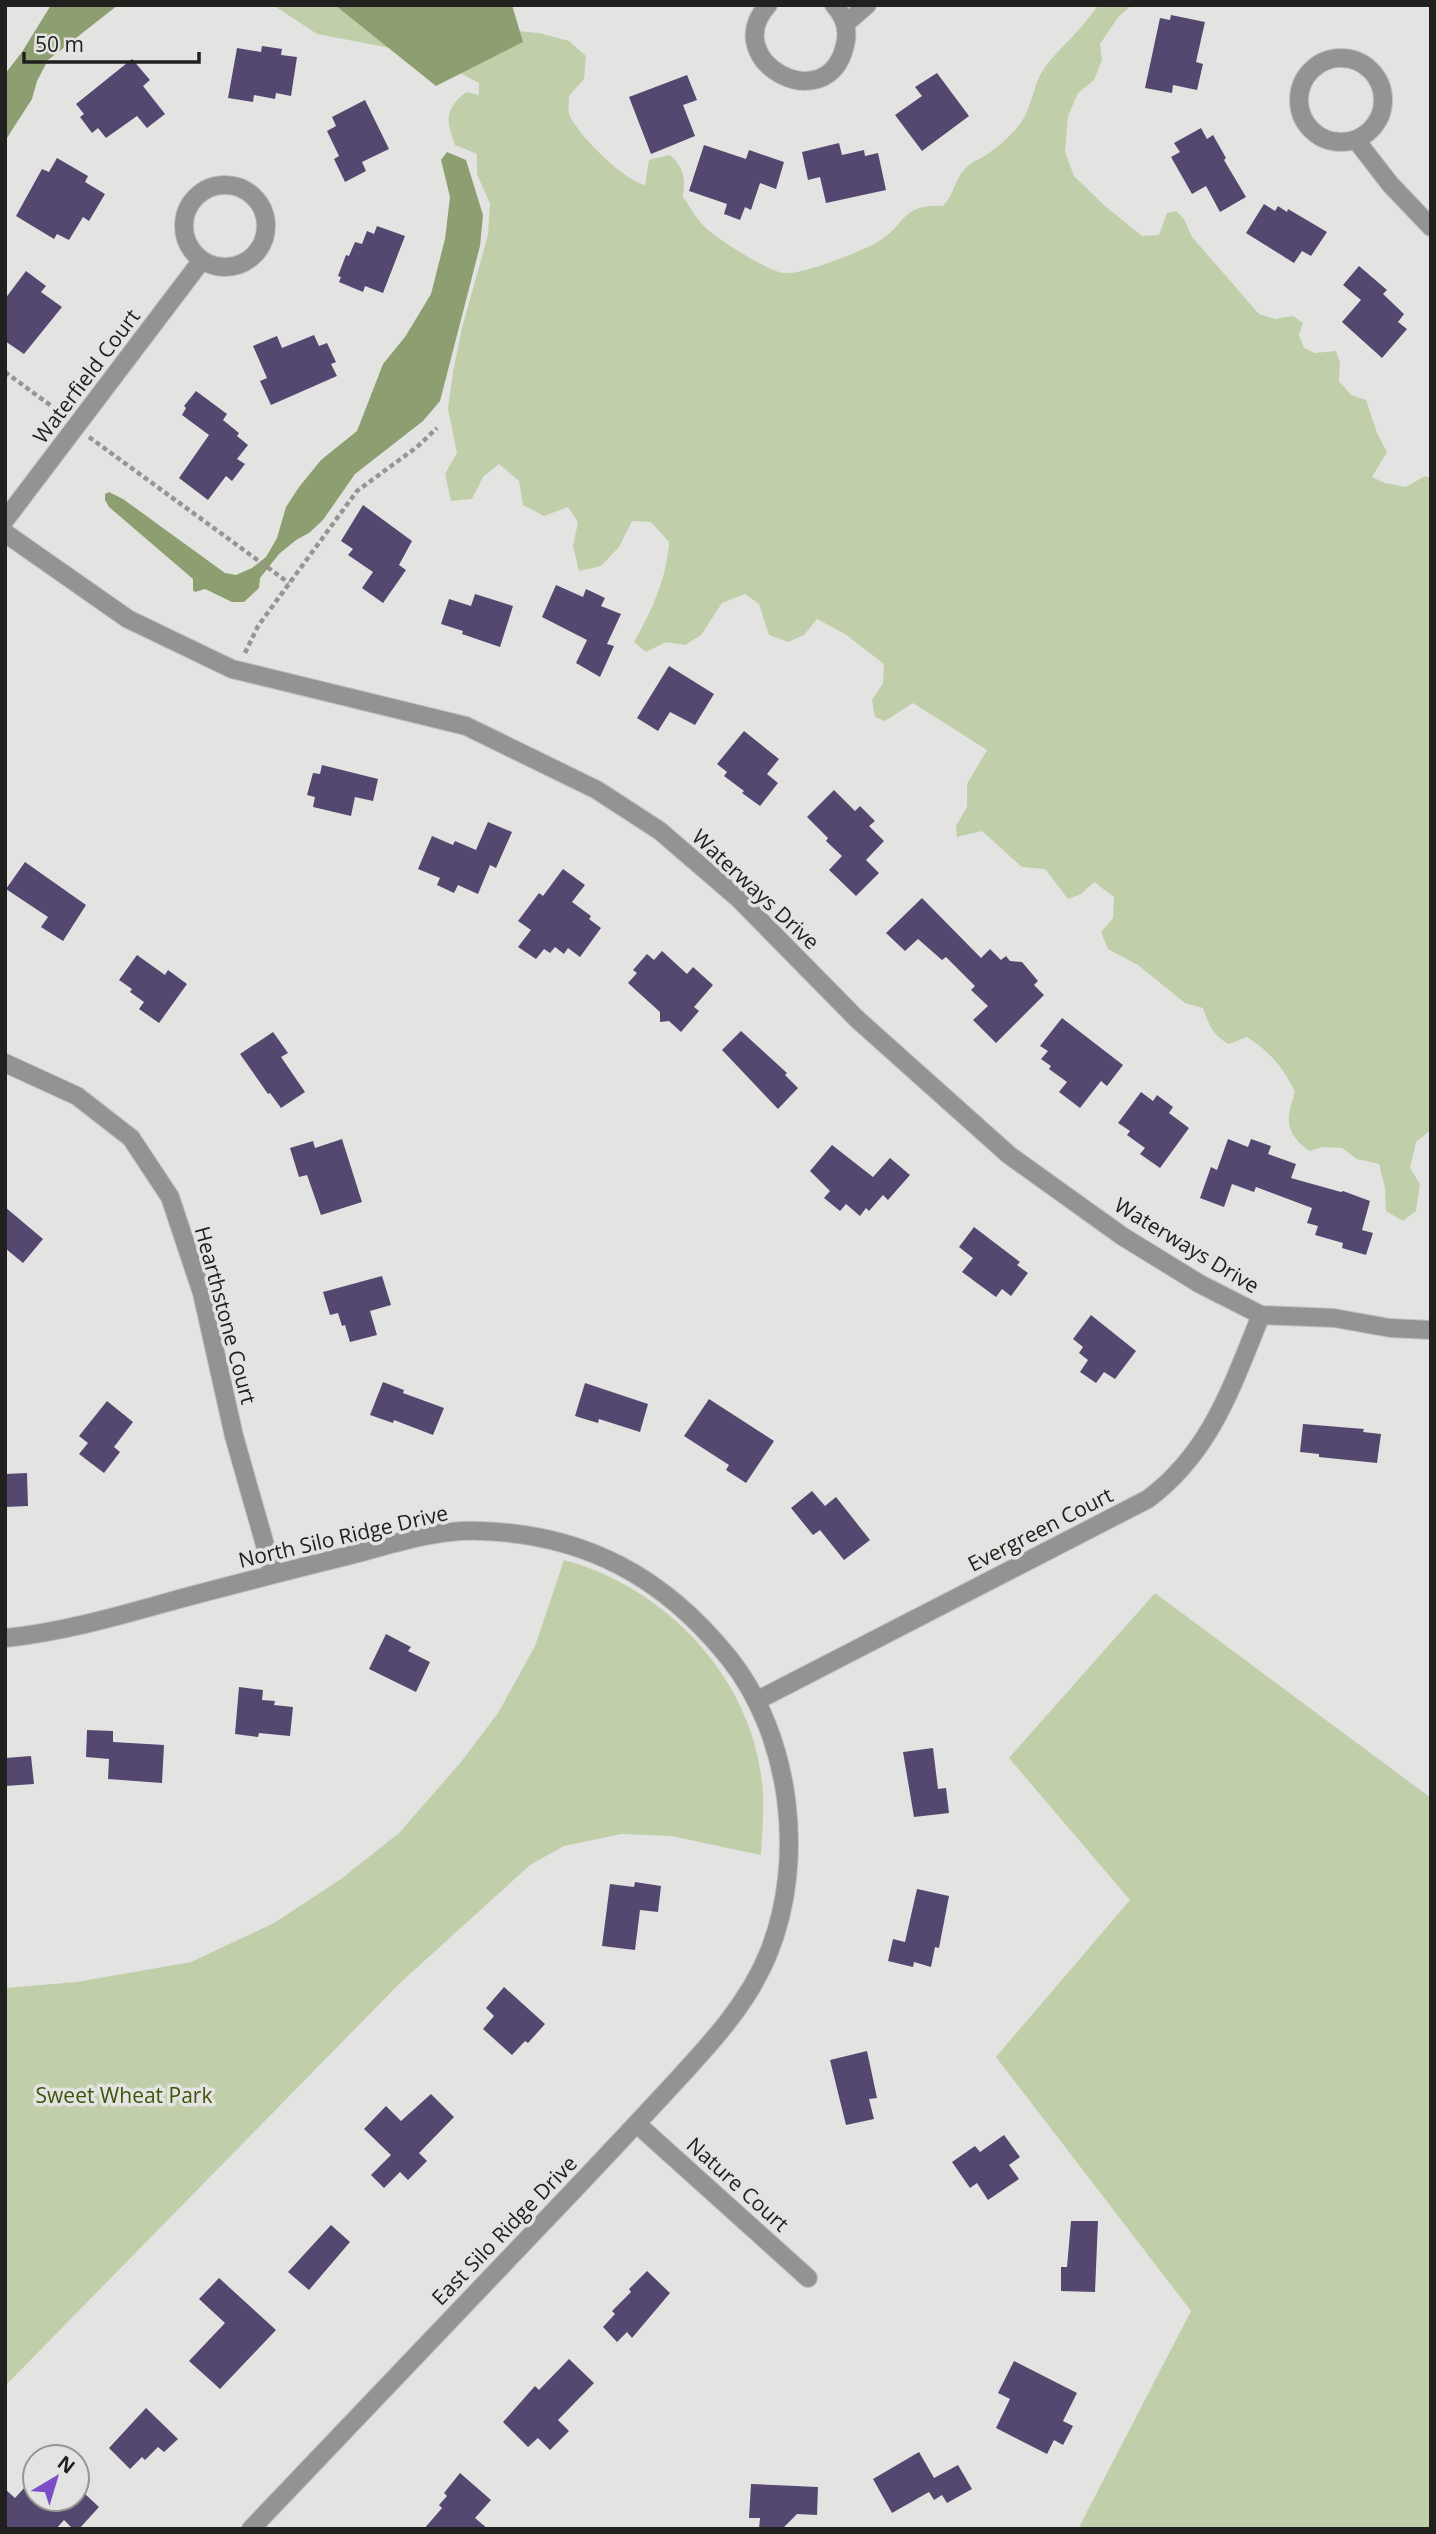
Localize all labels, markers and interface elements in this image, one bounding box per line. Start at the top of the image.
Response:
scale bar [24,21,200,65]
text: 50 m [35,30,84,58]
street label: Waterfield Court [26,303,146,449]
street label: Waterways Drive [686,823,826,955]
street label: Waterways Drive [1109,1191,1265,1299]
street label: Hearthstone Court [189,1223,263,1407]
street label: Evergreen Court [963,1480,1117,1578]
street label: North Silo Ridge Drive [235,1498,451,1574]
park label: Sweet Wheat Park [36,2081,212,2109]
street label: Nature Court [681,2131,795,2237]
street label: East Silo Ridge Drive [425,2149,583,2311]
north arrow [21,2443,91,2513]
text: N [52,2450,81,2480]

